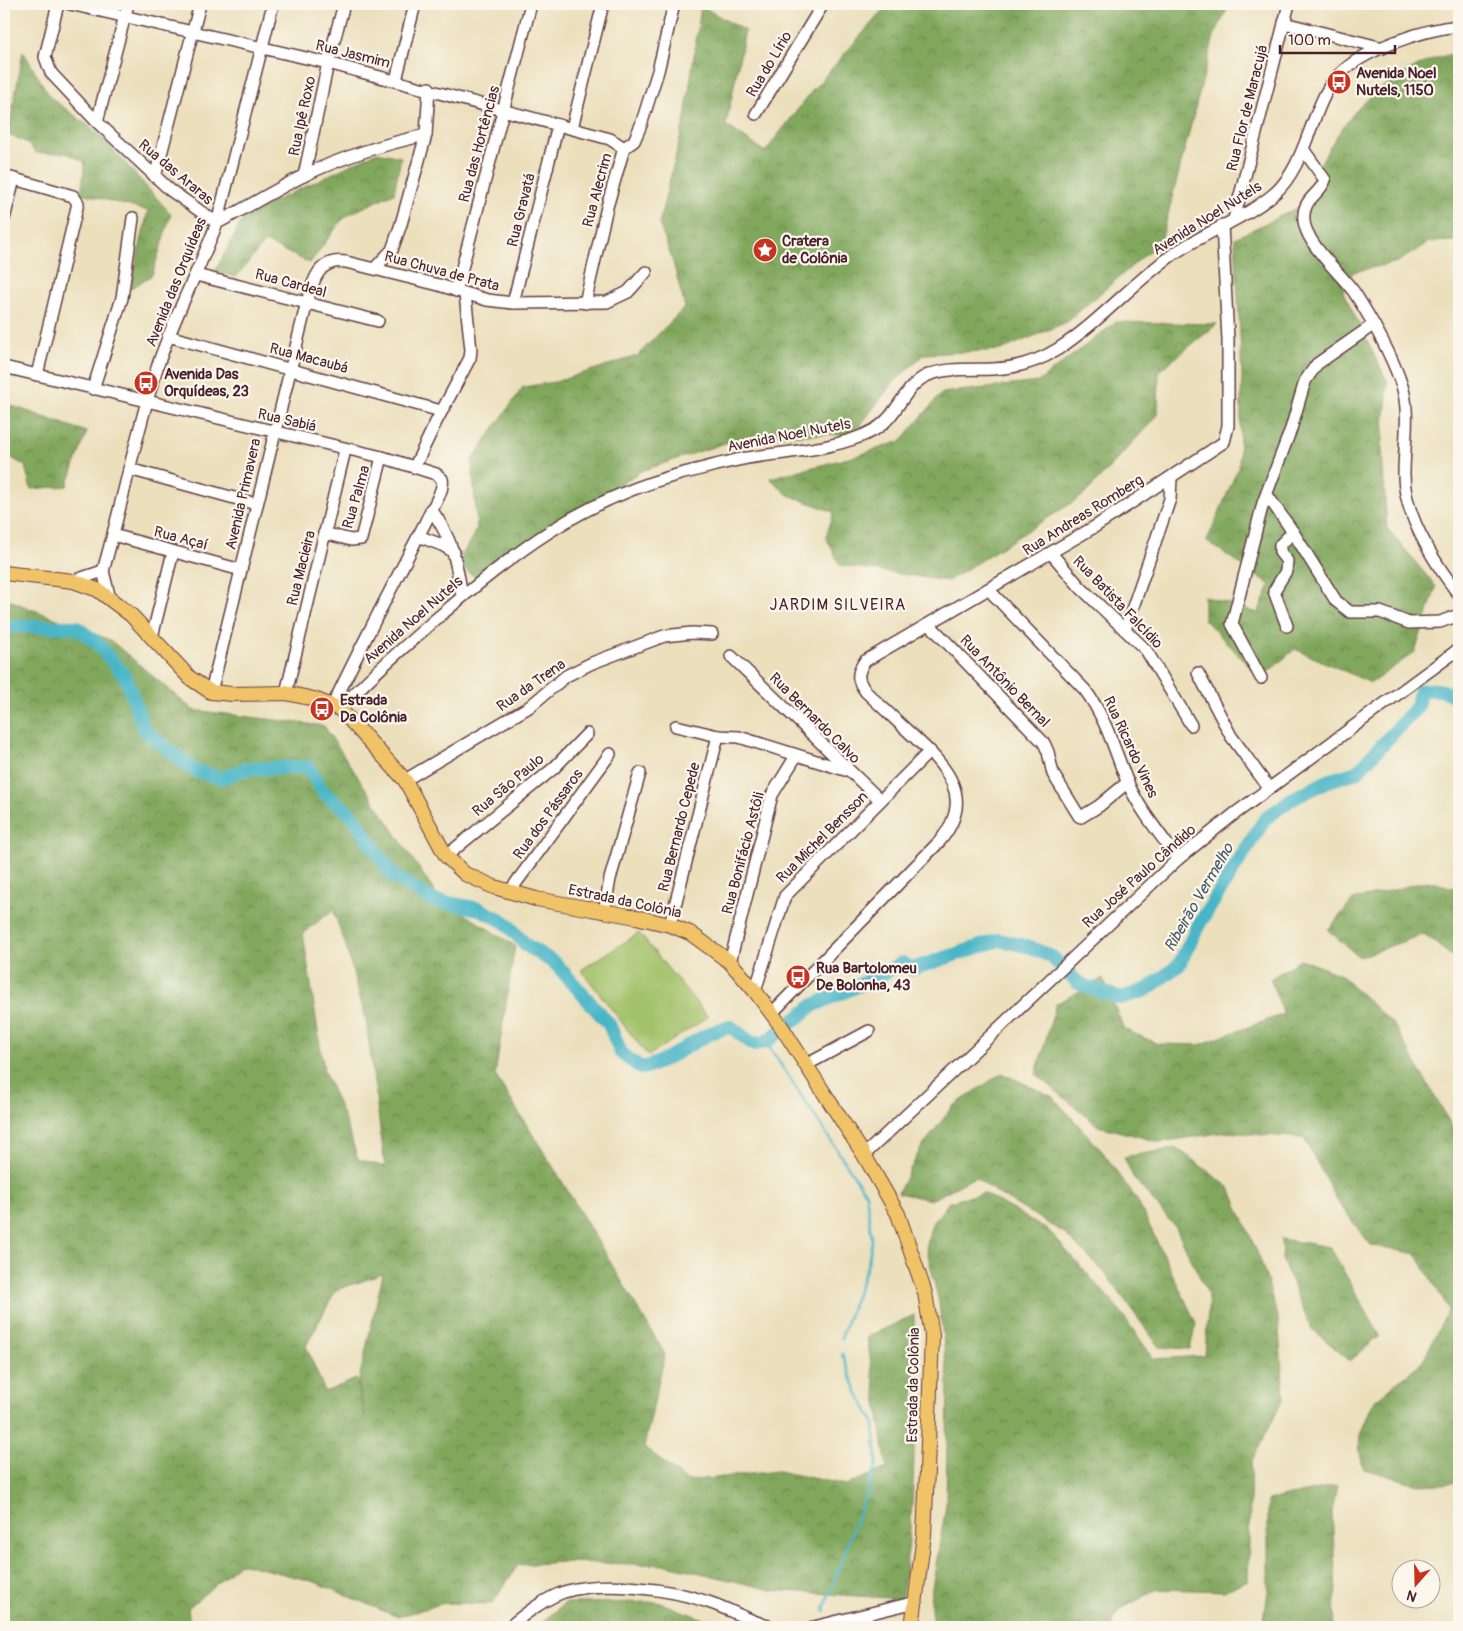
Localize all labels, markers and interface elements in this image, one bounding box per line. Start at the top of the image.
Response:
scale bar [1280,22,1396,54]
street label: Rua do Lírio [742,28,797,101]
text: 100 m [1288,31,1331,50]
street label: Rua Jasmim [314,36,392,73]
street label: Rua Flor de Maracujá [1223,43,1272,173]
place label: Avenida Noel Nutels, 1150 [1356,64,1437,100]
bus stop icon: Avenida Noel Nutels, 1150 [1326,69,1352,95]
street label: Rua Ipê Roxo [285,74,320,158]
street label: Rua das Hortências [455,83,504,205]
street label: Rua das Araras [134,136,217,209]
street label: Rua Alecrim [579,151,616,229]
street label: Rua Gravatá [503,171,540,249]
street label: Avenida Noel Nutels [1149,177,1266,260]
street label: Avenida das Orquídeas [142,214,211,350]
place label: Cratera de Colônia [782,232,847,268]
place icon: Cratera de Colônia [752,237,778,263]
street label: Rua Chuva de Prata [382,247,501,296]
street label: Rua Cardeal [253,265,329,302]
street label: Rua Macaubá [268,339,350,378]
place label: Avenida Das Orquídeas, 23 [164,365,249,401]
bus stop icon: Avenida Das Orquídeas, 23 [133,370,159,396]
street label: Rua Sabiá [256,405,318,436]
street label: Avenida Noel Nutels [726,414,853,457]
street label: Avenida Primavera [221,436,266,552]
street label: Rua Palma [338,463,375,531]
street label: Rua Andreas Romberg [1019,471,1147,560]
street label: Rua Açaí [152,522,210,555]
street label: Rua Macieira [283,528,320,608]
street label: Rua Batista Falcídio [1069,552,1167,653]
street label: Avenida Noel Nutels [360,572,467,669]
district label: JARDIM SILVEIRA [770,595,906,615]
street label: Rua Antônio Bernal [956,631,1054,732]
street label: Rua da Trena [493,655,569,716]
street label: Rua Bernardo Calvo [765,669,864,768]
place label: Estrada Da Colônia [340,691,407,727]
street label: Rua Ricardo Vines [1099,693,1163,801]
bus stop icon: Estrada Da Colônia [309,696,335,722]
street label: Rua São Paulo [469,750,548,821]
street label: Rua Bernardo Cepede [654,760,705,894]
street label: Rua dos Pássaros [509,765,588,863]
street label: Rua Michel Bensson [772,787,872,887]
street label: Rua Bonifácio Astôli [718,790,769,916]
street label: Rua José Paulo Cândido [1079,820,1200,932]
water label: Ribeirão Vermelho [1160,838,1239,955]
street label: Estrada da Colônia [567,880,683,923]
place label: Rua Bartolomeu De Bolonha, 43 [816,959,917,995]
bus stop icon: Rua Bartolomeu De Bolonha, 43 [785,964,811,990]
street label: Estrada da Colônia [903,1327,924,1443]
north arrow [1390,1558,1440,1608]
text: N [1404,1586,1419,1605]

